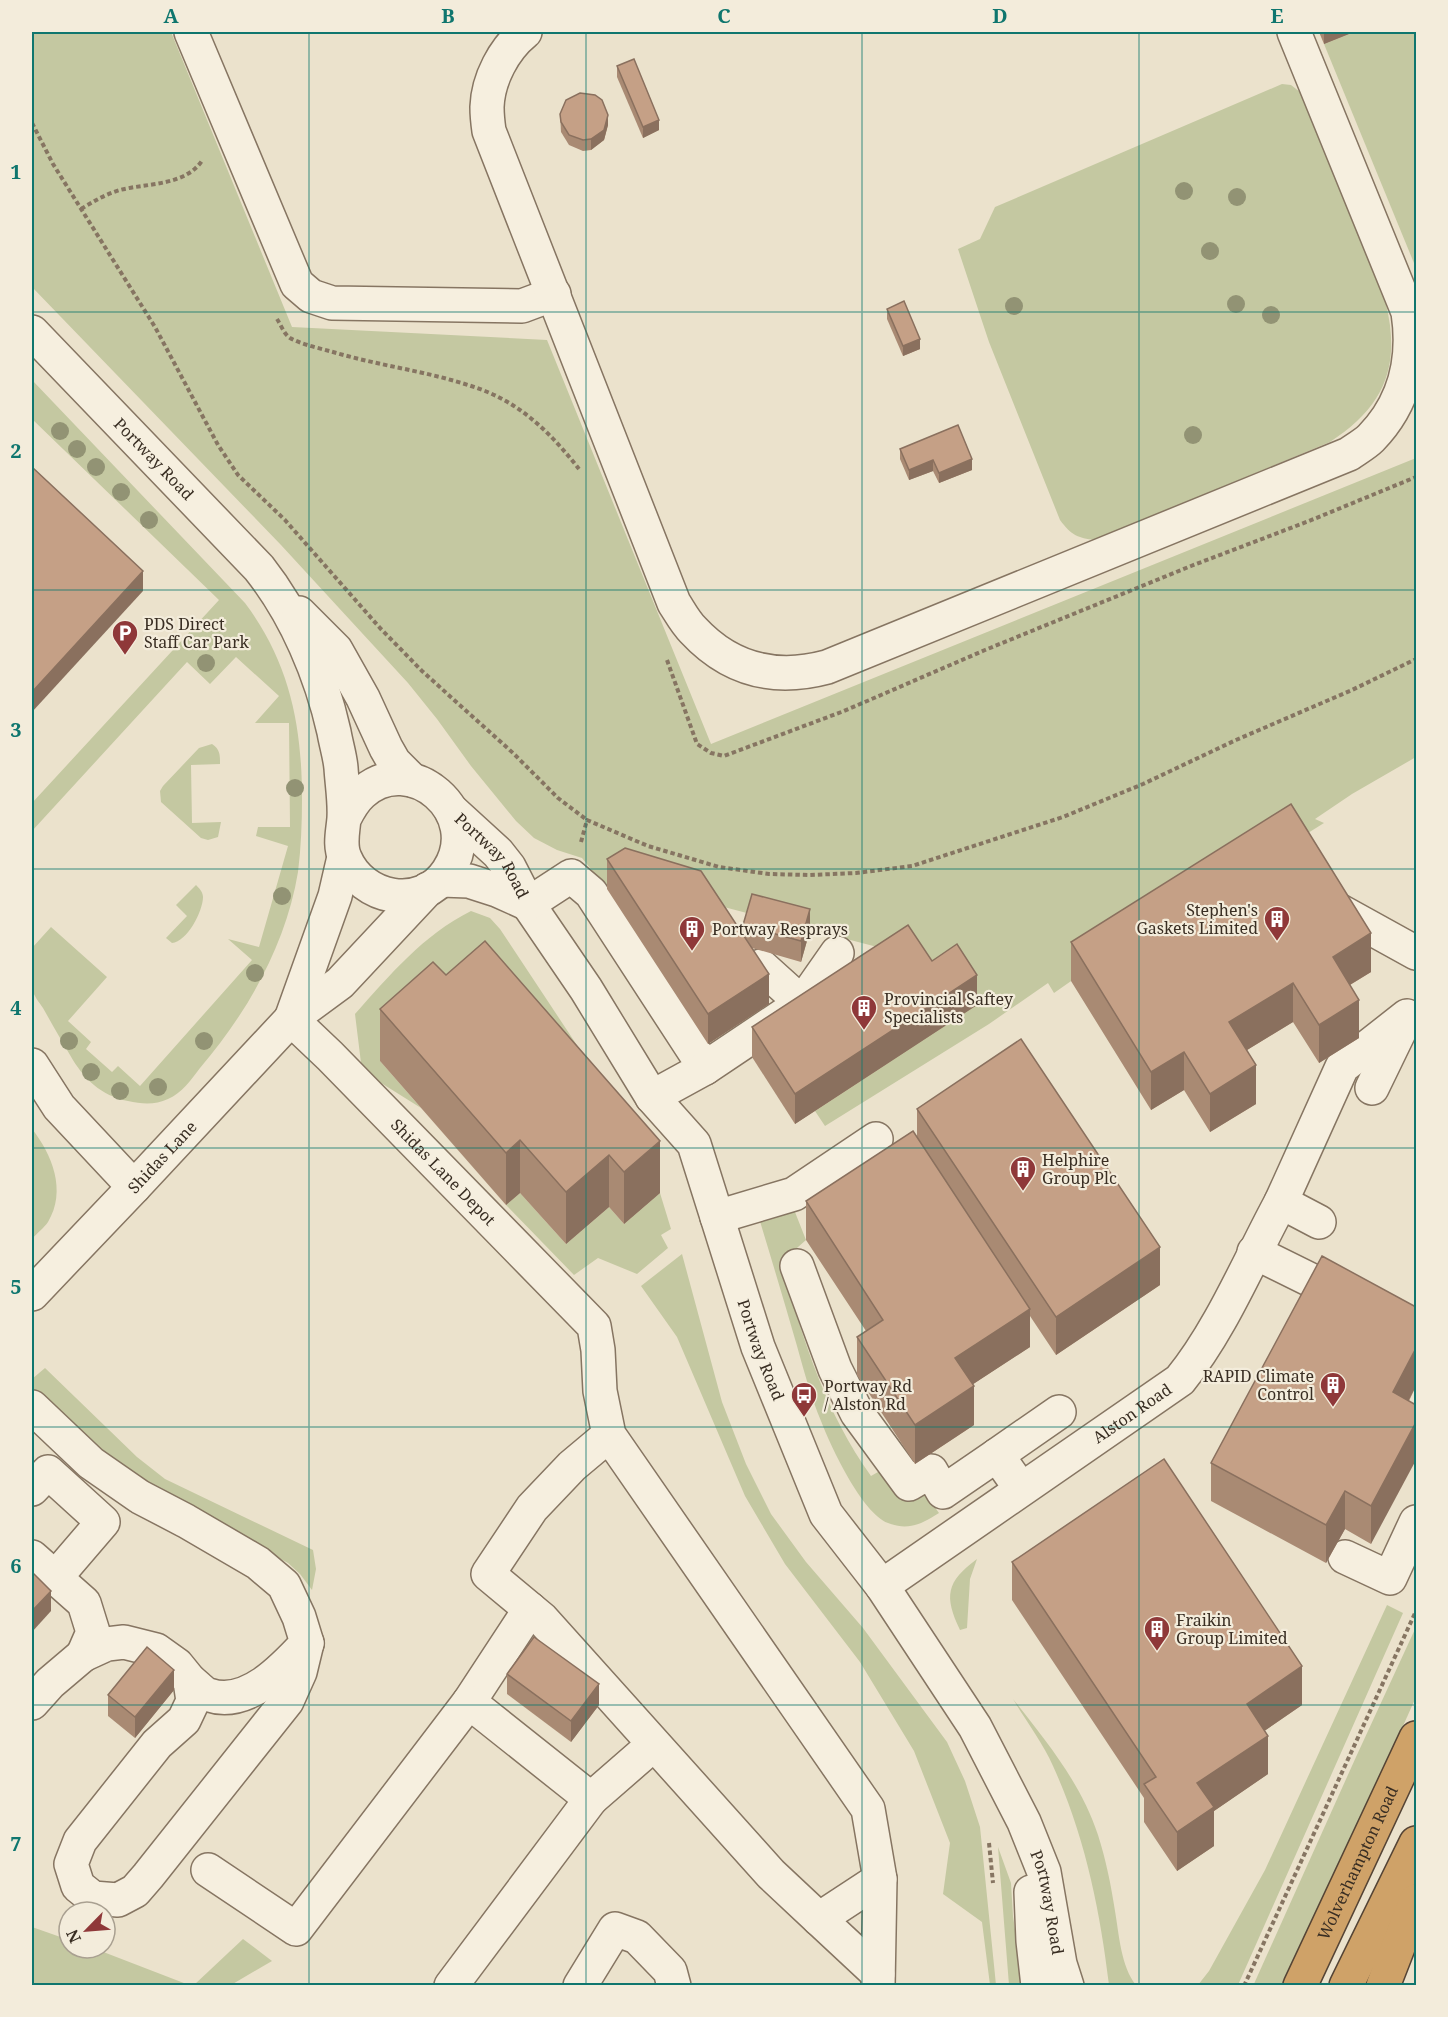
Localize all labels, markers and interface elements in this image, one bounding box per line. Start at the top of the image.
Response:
text: A [163,2,179,29]
text: B [441,2,455,29]
text: C [717,2,731,29]
text: D [992,2,1008,29]
text: E [1270,2,1284,29]
text: 1 [10,158,22,185]
street label: Portway Road [109,413,199,505]
text: 2 [10,437,22,464]
place label: PDS Direct Staff Car Park [144,613,250,653]
parking icon: PDS Direct Staff Car Park [110,618,140,656]
text: 3 [10,716,22,743]
street label: Portway Road [450,808,534,902]
place label: Stephen's Gaskets Limited [1136,899,1258,939]
building icon: Stephen's Gaskets Limited [1262,904,1292,942]
building icon: Portway Resprays [677,914,707,952]
place label: Portway Resprays [712,918,848,940]
place label: Provincial Saftey Specialists [884,988,1014,1028]
building icon: Provincial Saftey Specialists [849,993,879,1031]
text: 4 [10,994,22,1021]
street label: Shidas Lane Depot [386,1114,501,1230]
street label: Shidas Lane [123,1116,202,1198]
place label: Helphire Group Plc [1042,1149,1117,1189]
building icon: Helphire Group Plc [1008,1154,1038,1192]
text: 5 [10,1273,22,1300]
street label: Portway Road [733,1296,790,1404]
place label: RAPID Climate Control [1203,1365,1314,1405]
building icon: RAPID Climate Control [1318,1370,1348,1408]
place label: Portway Rd / Alston Rd [824,1375,912,1415]
street label: Alston Road [1088,1378,1176,1448]
bus stop icon: Portway Rd / Alston Rd [789,1380,819,1418]
text: 6 [10,1552,22,1579]
place label: Fraikin Group Limited [1176,1609,1288,1649]
building icon: Fraikin Group Limited [1142,1614,1172,1652]
street label: Wolverhampton Road [1312,1782,1403,1943]
text: 7 [10,1830,22,1857]
street label: Portway Road [1025,1847,1069,1956]
north arrow [57,1900,117,1960]
text: N [61,1926,86,1947]

